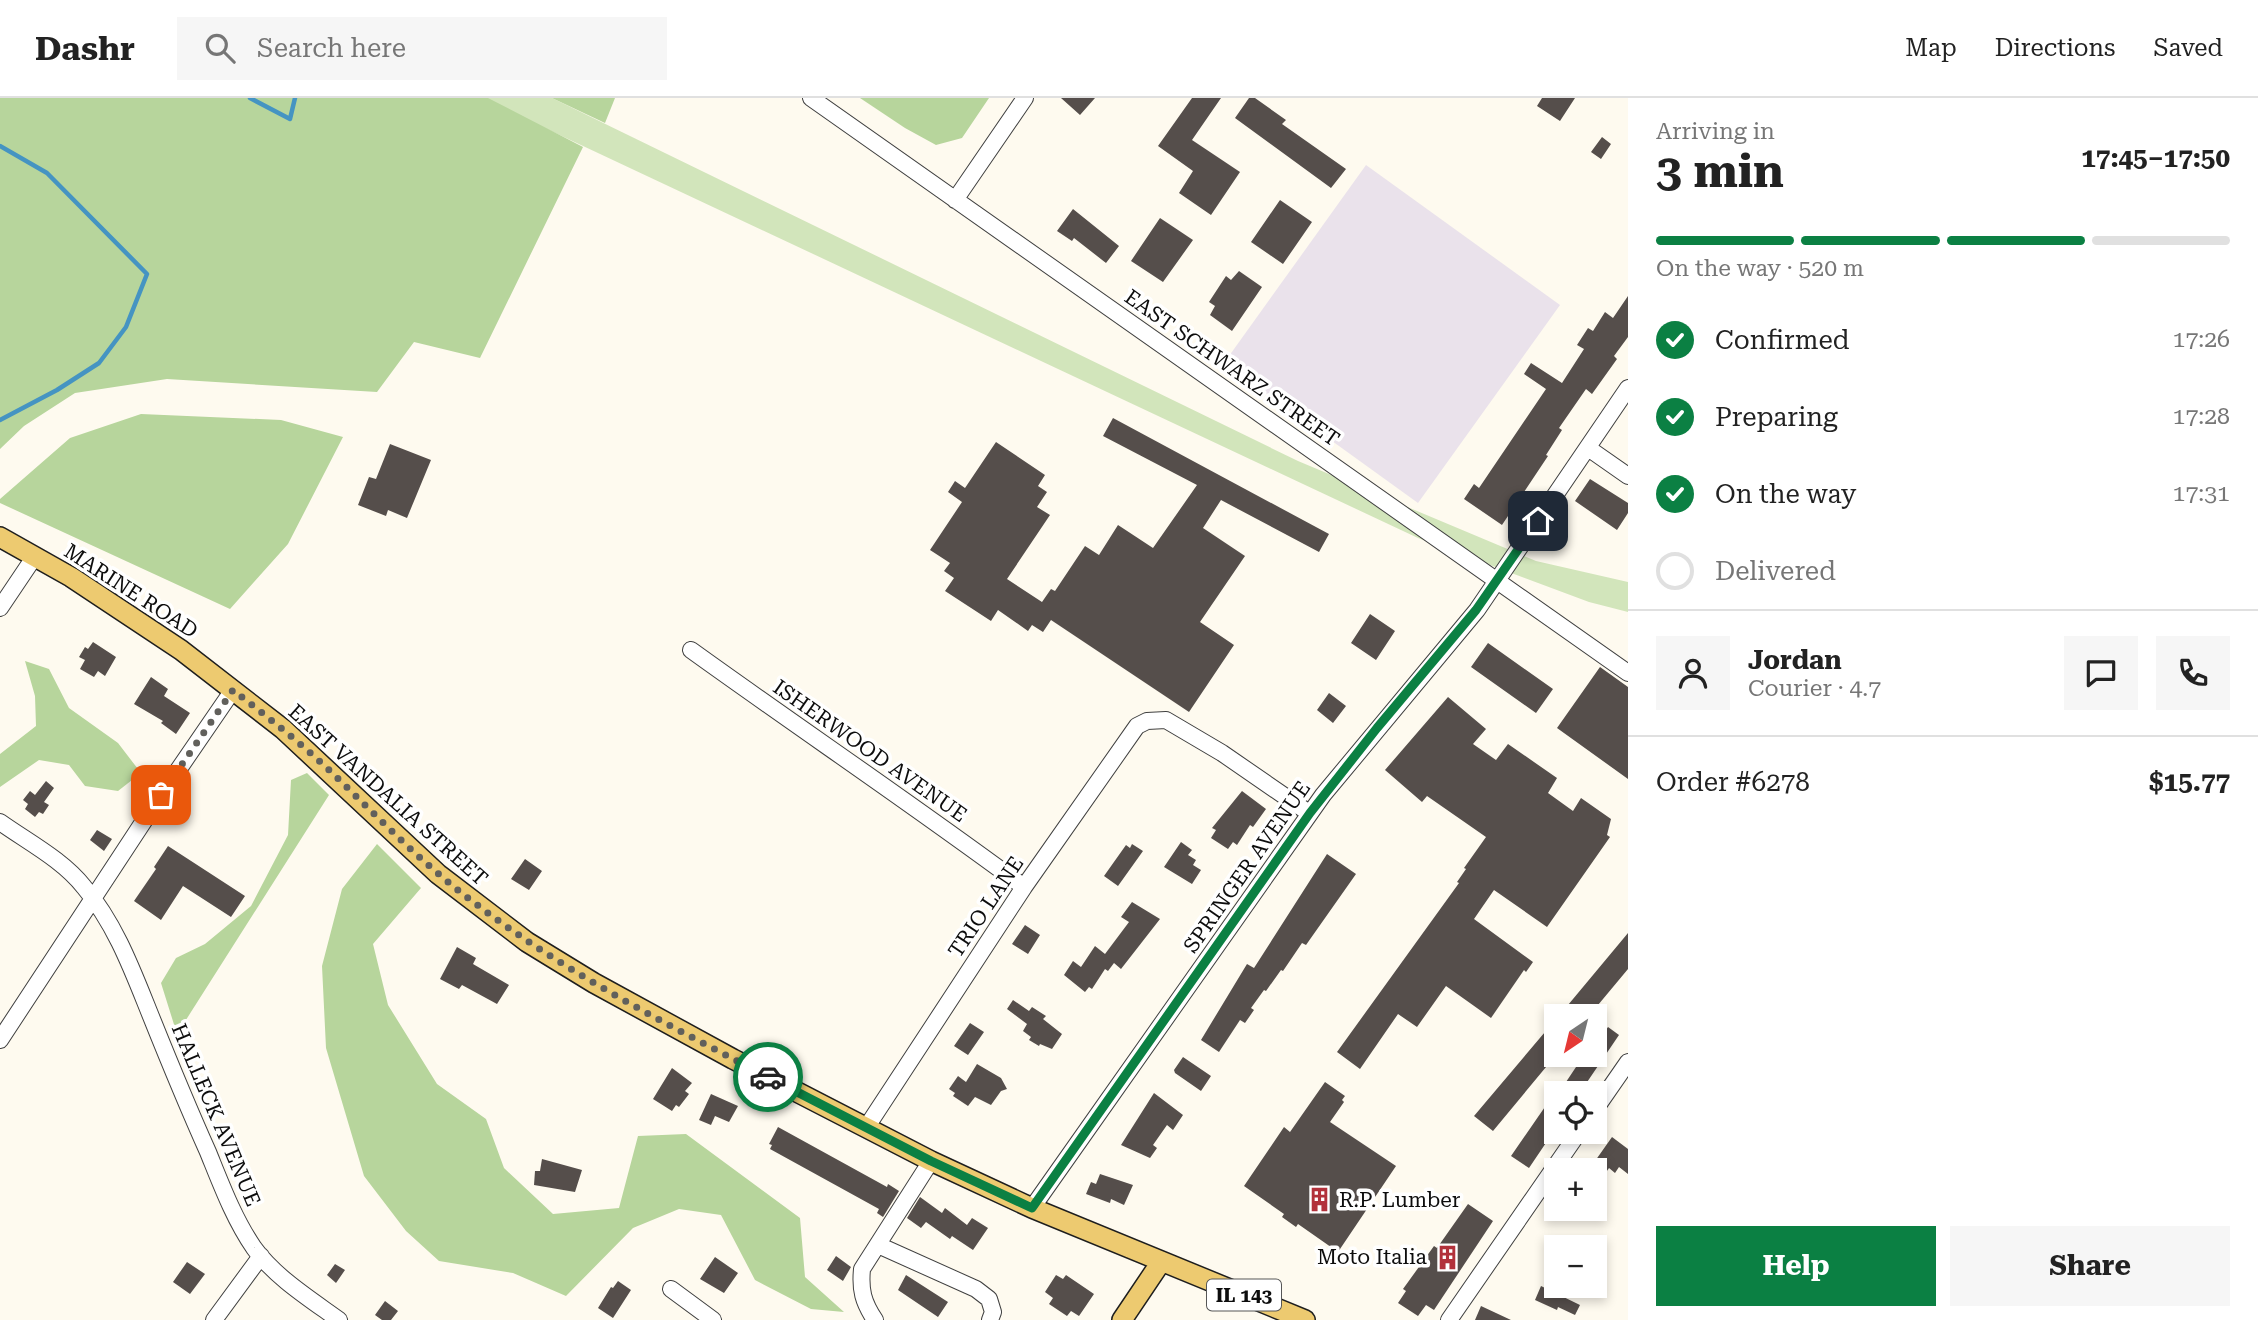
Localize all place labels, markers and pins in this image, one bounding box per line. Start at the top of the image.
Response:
pin [1508,491,1568,551]
pin [131,765,191,825]
building icon: R.P. Lumber [1305,1186,1333,1214]
place label: R.P. Lumber [1339,1188,1461,1212]
building icon: Moto Italia [1433,1243,1461,1271]
place label: Moto Italia [1317,1245,1428,1269]

